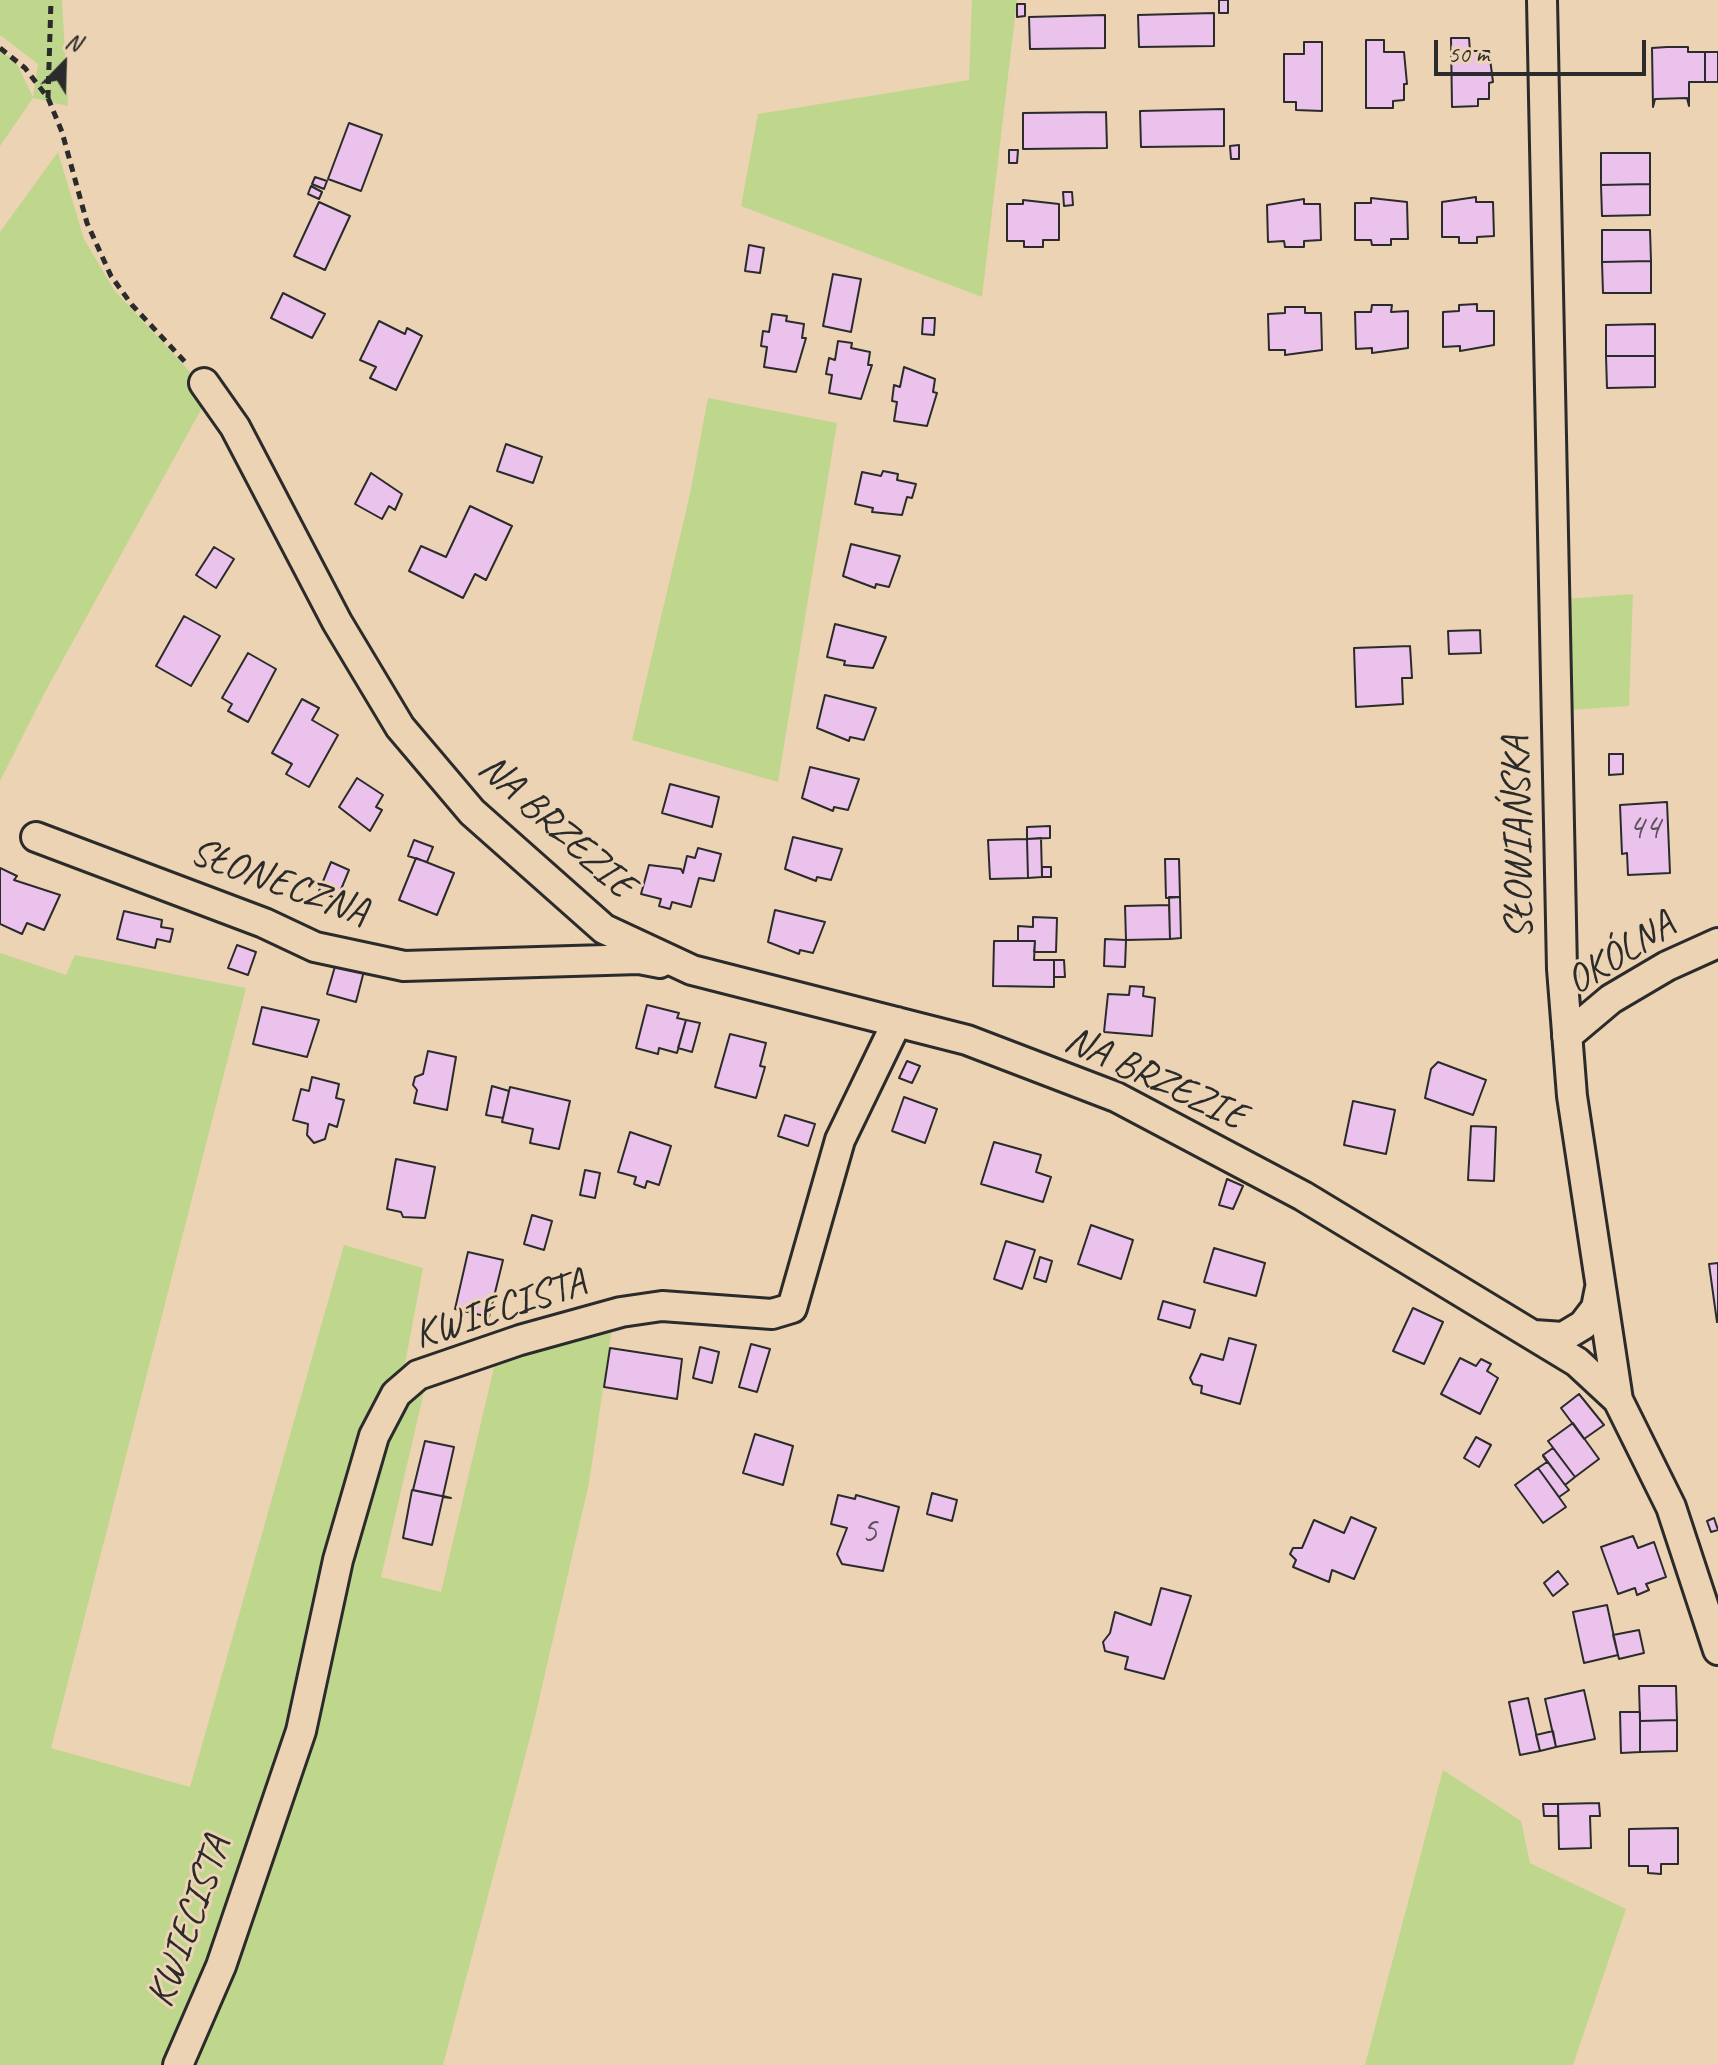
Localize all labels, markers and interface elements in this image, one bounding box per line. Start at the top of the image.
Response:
north arrow [24,24,104,104]
scale bar [1438,24,1650,74]
text: N [62,26,85,57]
text: 50 m [1448,39,1489,69]
street label: SŁOWIAŃSKA [1493,736,1545,940]
street label: NA BRZEZIE [468,744,644,910]
house number: 44 [1628,807,1660,851]
street label: SŁONECZNA [183,829,375,937]
street label: OKÓLNA [1558,902,1684,1006]
street label: NA BRZEZIE [1057,1016,1253,1142]
street label: KWIECISTA [408,1260,592,1360]
house number: 5 [861,1511,877,1555]
street label: KWIECISTA [137,1830,243,2014]

